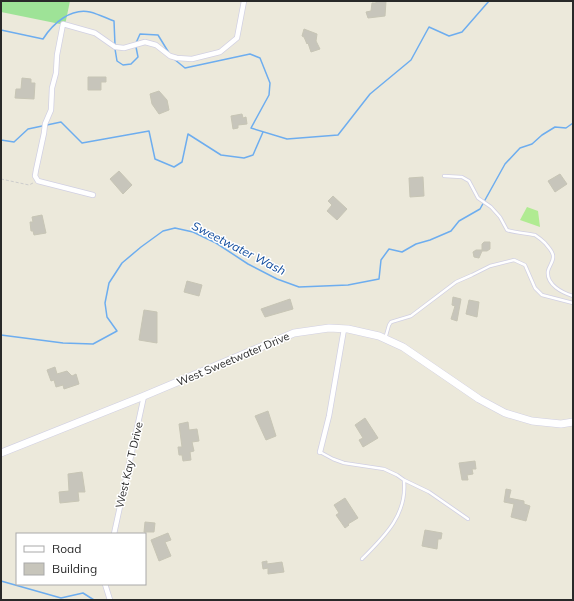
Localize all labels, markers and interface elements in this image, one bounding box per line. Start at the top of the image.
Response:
water label: Sweetwater Wash [189,218,289,278]
street label: West Sweetwater Drive [175,329,291,389]
street label: West Kay T Drive [112,421,146,509]
legend [16,533,146,585]
text: Road [52,541,81,556]
text: Building [52,561,97,576]

